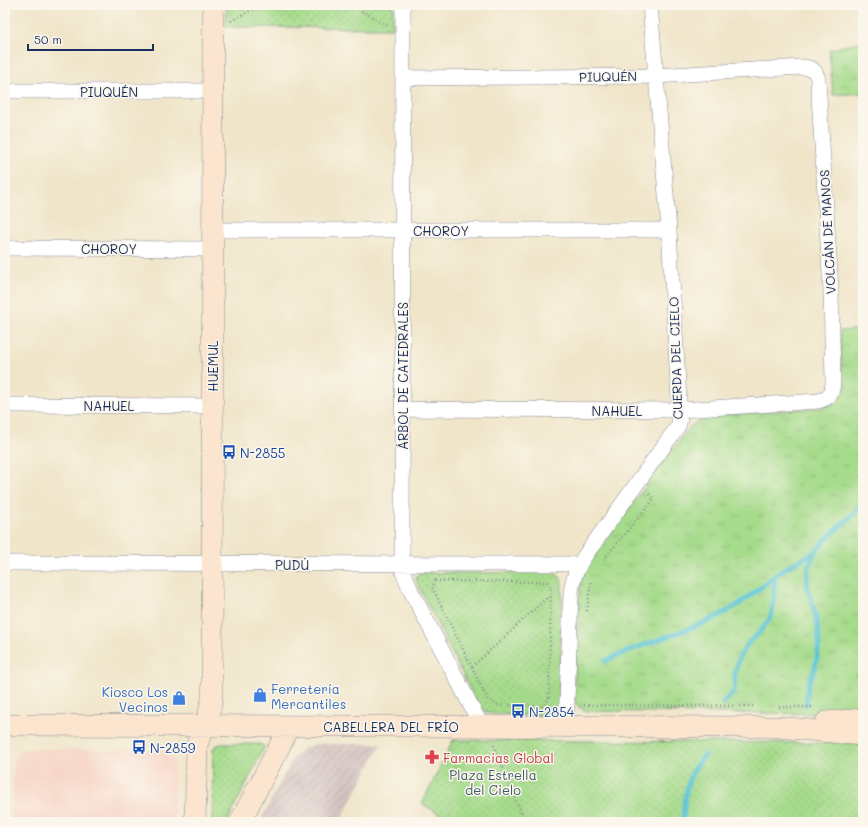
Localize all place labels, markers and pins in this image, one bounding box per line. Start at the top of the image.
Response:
bus stop icon: N-2855 [221,444,237,460]
place label: N-2855 [240,444,285,461]
place label: Ferretería Mercantiles [271,680,346,712]
place label: Kiosco Los Vecinos [102,683,168,715]
shop icon: Ferretería Mercantiles [252,687,268,703]
shop icon: Kiosco Los Vecinos [171,690,187,706]
bus stop icon: N-2854 [510,703,526,719]
place label: N-2854 [529,703,575,720]
bus stop icon: N-2859 [131,739,147,755]
place label: N-2859 [150,739,196,756]
pharmacy icon: Farmacias Global [424,749,440,765]
place label: Farmacias Global [443,749,554,766]

